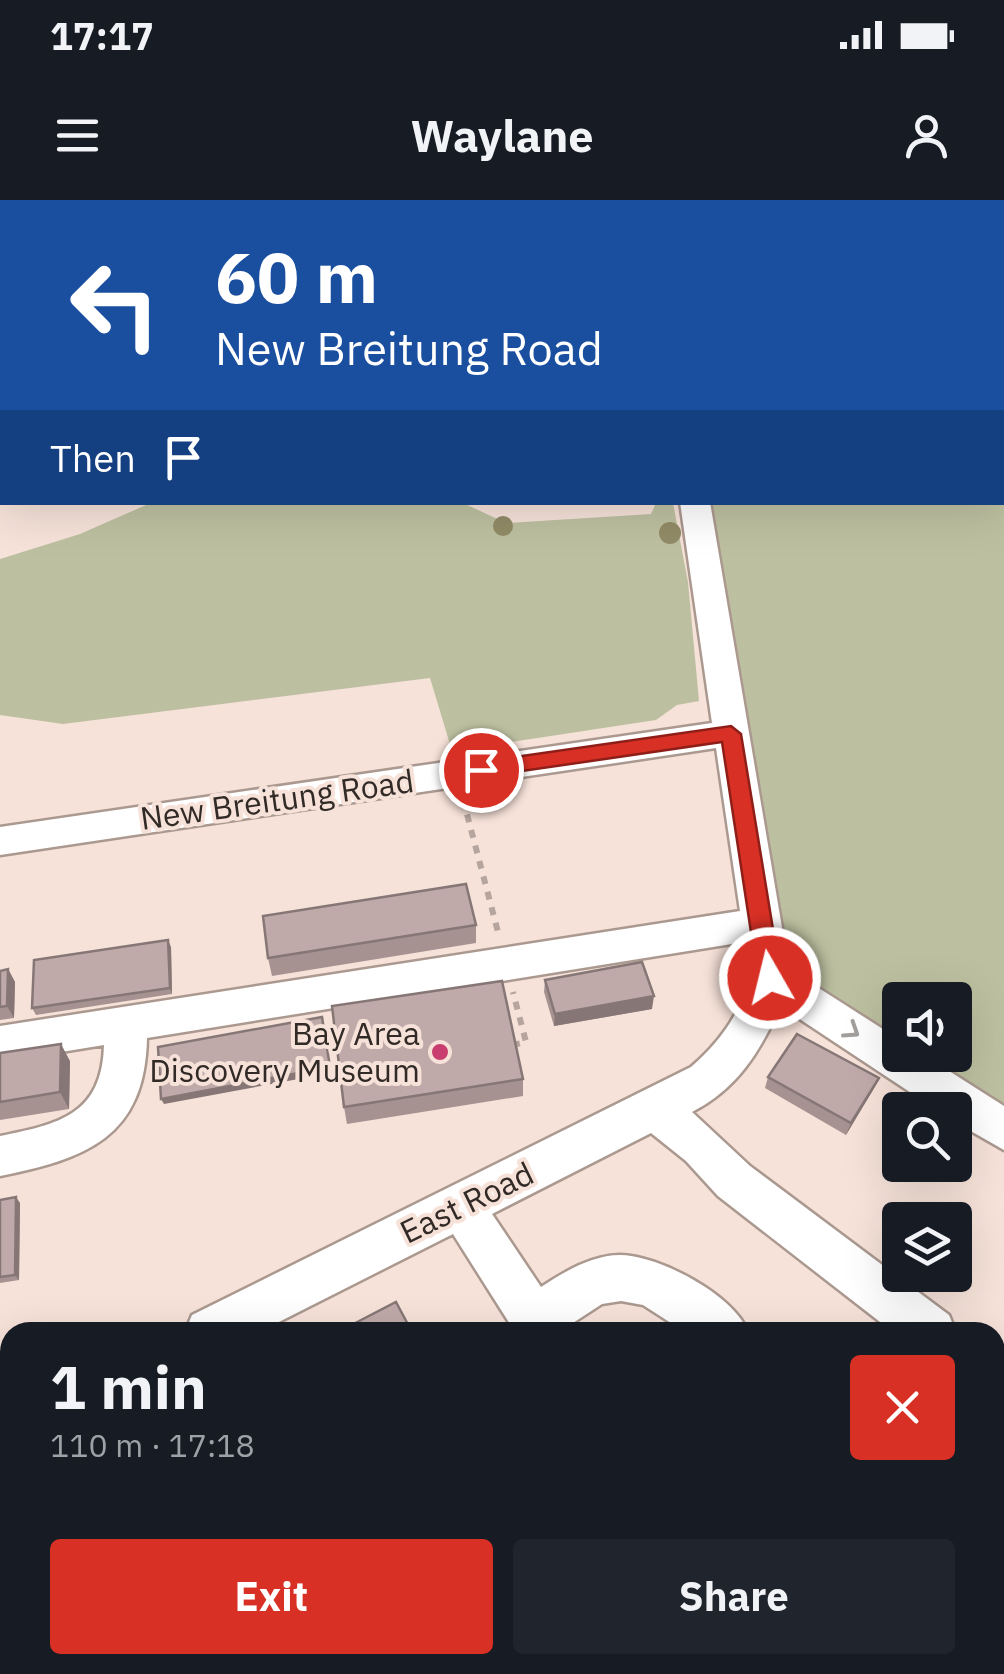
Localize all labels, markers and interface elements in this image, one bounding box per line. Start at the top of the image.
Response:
text: 17:17 [50,11,154,60]
text: Waylane [410,106,594,164]
icon: menu [50,108,105,163]
icon: person [899,108,954,163]
text: 60 m [215,231,378,322]
icon: left [50,240,180,370]
text: New Breitung Road [215,319,603,377]
icon: arrive [156,430,211,485]
text: Then [50,433,136,482]
pin [439,728,524,813]
icon: arrive [454,743,509,798]
street label: New Breitung Road [137,759,416,839]
position arrow [718,926,822,1030]
map controls [882,982,972,1292]
button: sound [882,982,972,1072]
place label: Bay Area Discovery Museum [149,1012,420,1091]
one-way arrow [841,1018,859,1037]
marker: Bay Area Discovery Museum [429,1041,451,1063]
button: search [882,1092,972,1182]
street label: East Road [393,1152,540,1252]
button: layers [882,1202,972,1292]
text: 1 min [50,1347,207,1426]
button: close [850,1355,955,1460]
text: 110 m · 17:18 [50,1424,255,1466]
button: Exit [50,1539,493,1654]
button: Share [513,1539,955,1654]

